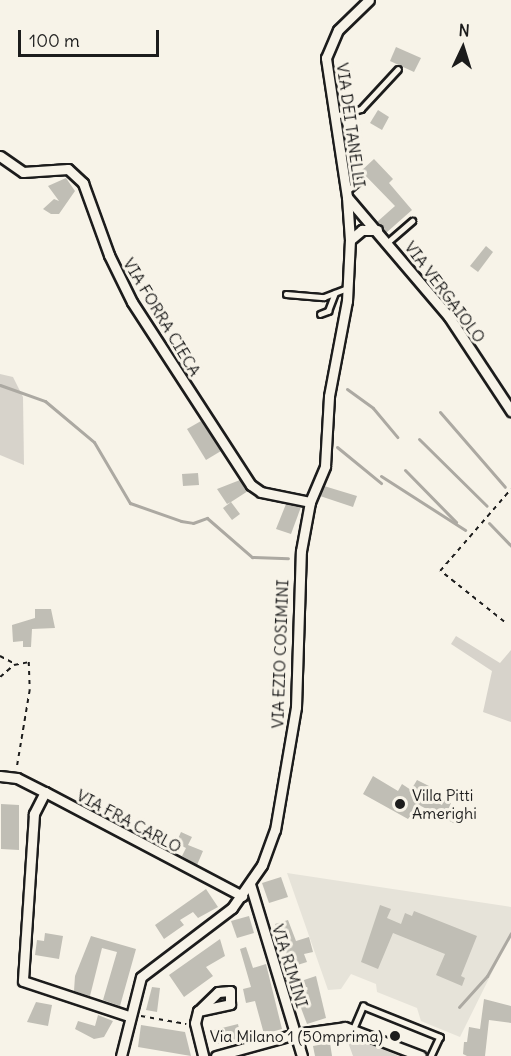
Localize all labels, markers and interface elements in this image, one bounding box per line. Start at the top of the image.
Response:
scale bar [21,18,162,56]
north arrow [433,18,493,78]
text: N [458,20,470,40]
text: 100 m [29,29,80,52]
street label: VIA DEI TANELLI [333,62,369,188]
street label: VIA VERGAIOLO [401,238,489,346]
street label: VIA FORRA CIECA [119,254,205,380]
street label: VIA EZIO COSIMINI [268,579,292,729]
street label: VIA FRA CARLO [73,785,185,857]
place label: Villa Pitti Amerighi [412,785,477,823]
marker: Villa Pitti Amerighi [393,797,407,811]
street label: VIA RIMINI [268,922,312,1010]
place label: Via Milano 1 (50mprima) [210,1026,383,1046]
marker: Via Milano 1 (50mprima) [388,1029,402,1043]

